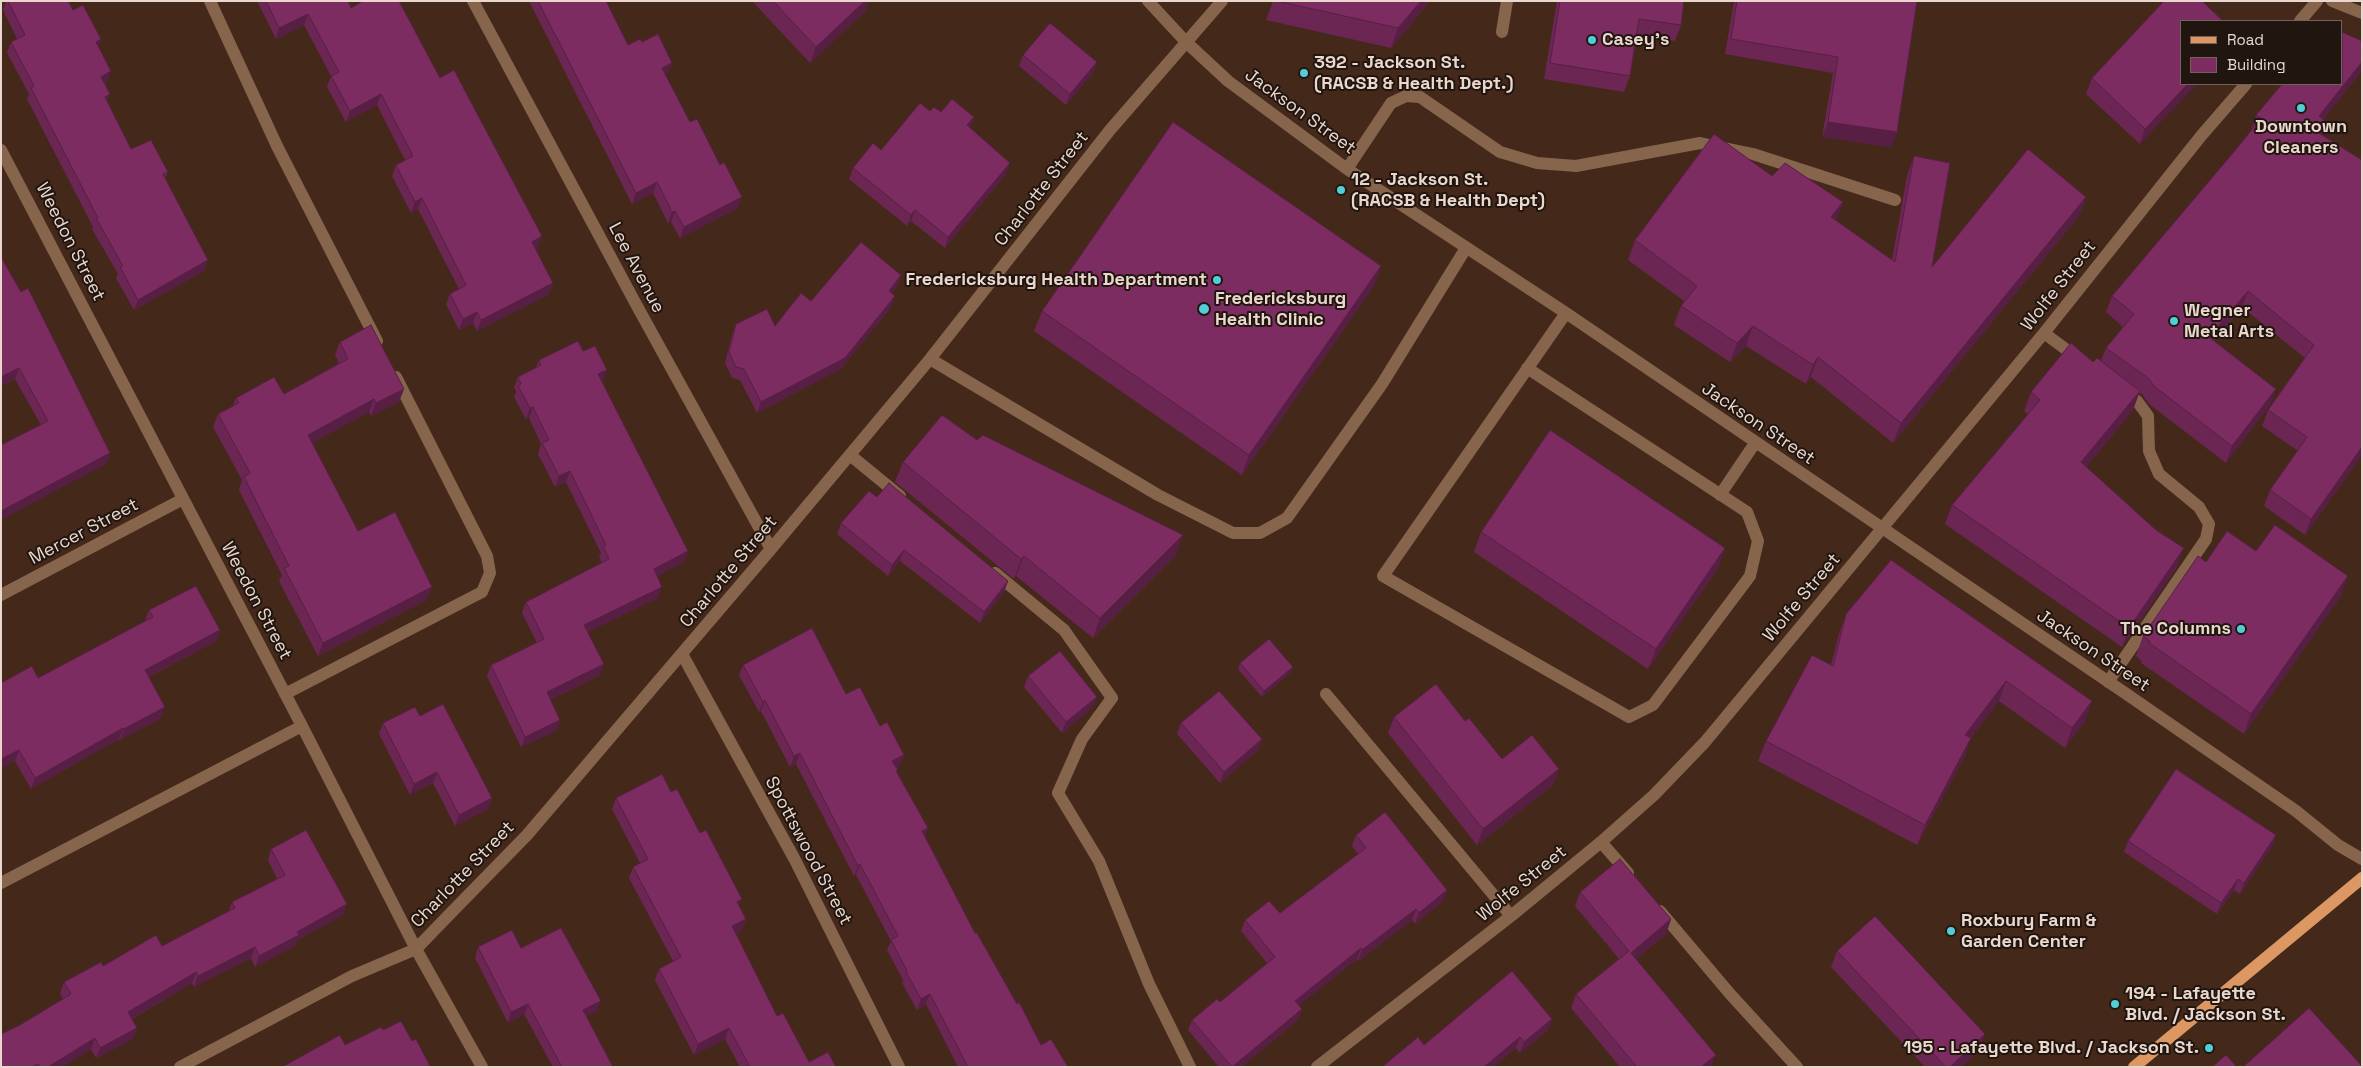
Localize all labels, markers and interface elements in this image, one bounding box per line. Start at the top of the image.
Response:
legend [2180,20,2343,85]
place label: Casey’s [1602,29,1669,51]
text: Road [2227,30,2264,49]
marker: Casey’s [1586,34,1598,46]
place label: 392 - Jackson St. (RACSB & Health Dept.) [1314,52,1513,94]
text: Building [2227,55,2286,74]
street label: Jackson Street [1240,65,1360,159]
marker: 392 - Jackson St. (RACSB & Health Dept.) [1298,67,1310,79]
marker: Downtown Cleaners [2295,102,2307,114]
place label: Downtown Cleaners [2255,116,2347,158]
street label: Charlotte Street [991,127,1093,251]
place label: 12 - Jackson St. (RACSB & Health Dept) [1351,169,1545,212]
street label: Weedon Street [31,179,109,305]
marker: 12 - Jackson St. (RACSB & Health Dept) [1335,184,1347,196]
street label: Lee Avenue [603,219,669,317]
street label: Wolfe Street [2017,236,2101,336]
place label: Fredericksburg Health Department [905,269,1207,291]
marker: Fredericksburg Health Department [1211,274,1223,286]
place label: Fredericksburg Health Clinic [1215,288,1346,330]
place label: Wegner Metal Arts [2184,300,2274,342]
marker: Fredericksburg Health Clinic [1197,302,1211,316]
marker: Wegner Metal Arts [2168,315,2180,327]
street label: Jackson Street [1697,378,1819,470]
street label: Mercer Street [26,494,142,570]
street label: Charlotte Street [676,512,782,632]
street label: Weedon Street [216,538,296,664]
street label: Wolfe Street [1759,549,1845,647]
street label: Jackson Street [2032,605,2154,697]
place label: The Columns [2120,618,2231,640]
marker: The Columns [2235,623,2247,635]
street label: Spottswood Street [760,773,856,929]
street label: Charlotte Street [407,817,519,933]
street label: Wolfe Street [1473,841,1571,927]
place label: Roxbury Farm & Garden Center [1961,910,2096,952]
marker: Roxbury Farm & Garden Center [1945,925,1957,937]
place label: 194 - Lafayette Blvd. / Jackson St. [2125,983,2286,1026]
marker: 194 - Lafayette Blvd. / Jackson St. [2109,998,2121,1010]
place label: 195 - Lafayette Blvd. / Jackson St. [1903,1037,2199,1059]
marker: 195 - Lafayette Blvd. / Jackson St. [2203,1042,2215,1054]

